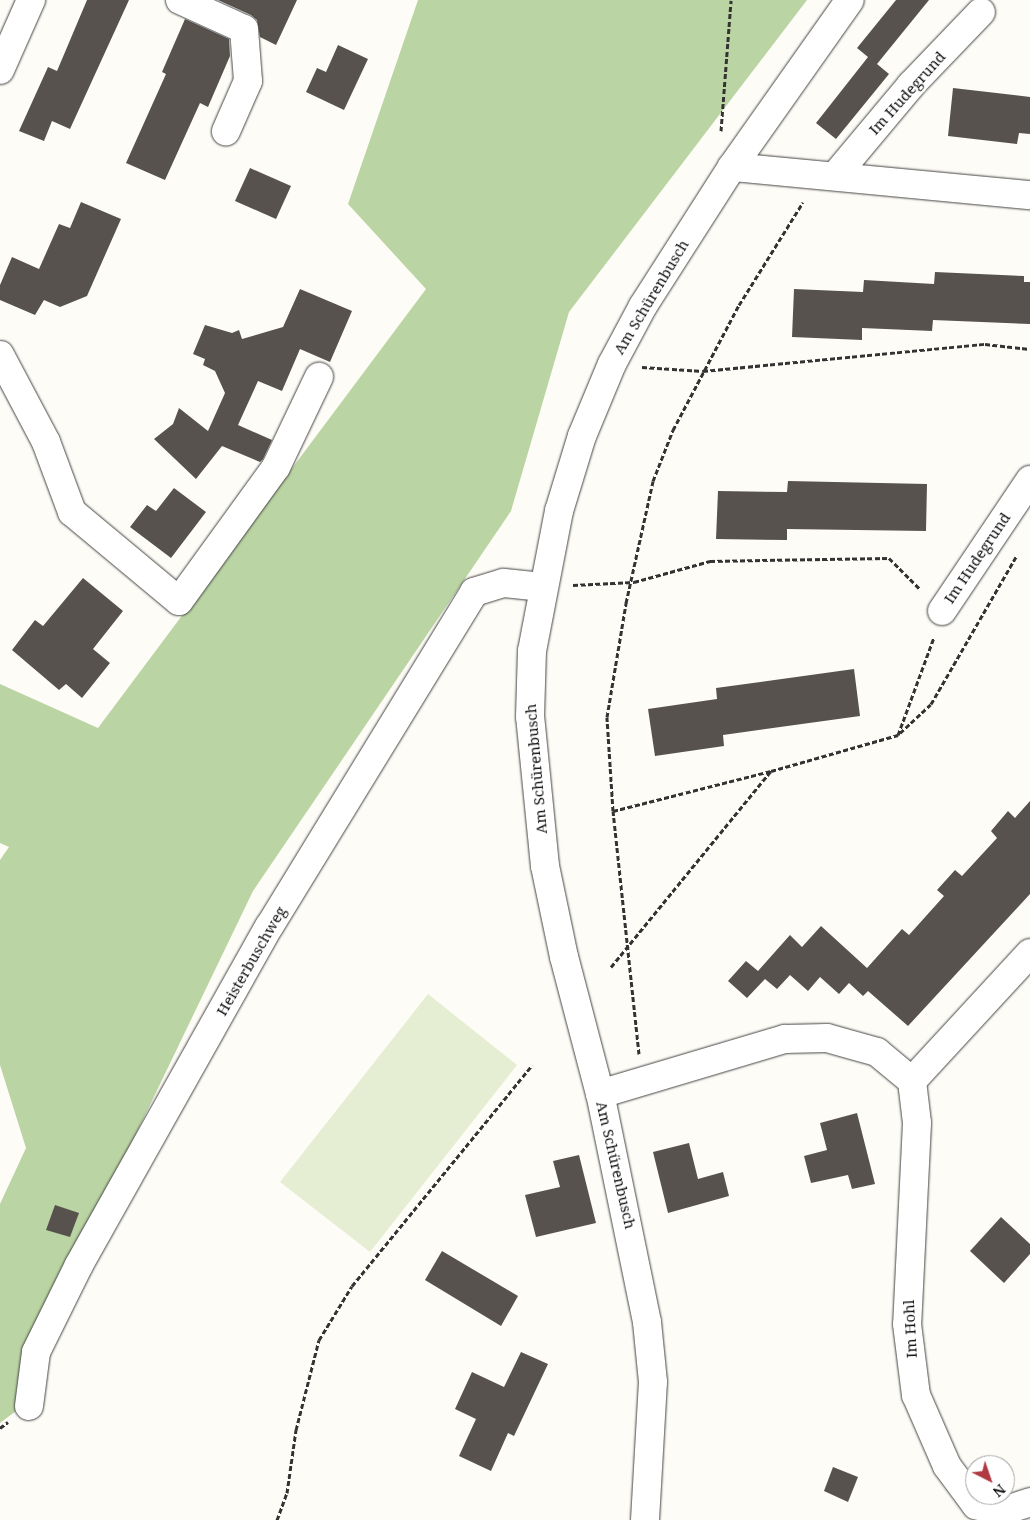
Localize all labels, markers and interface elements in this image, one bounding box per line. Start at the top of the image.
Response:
street label: Im Hudegrund [865,48,949,138]
street label: Am Schürenbusch [610,236,692,358]
street label: Im Hudegrund [940,509,1014,607]
street label: Am Schürenbusch [521,703,551,835]
street label: Heisterbuschweg [212,903,290,1019]
street label: Am Schürenbusch [593,1099,639,1231]
street label: Im Hohl [899,1299,921,1359]
north arrow [965,1455,1015,1505]
text: N [989,1480,1010,1502]

